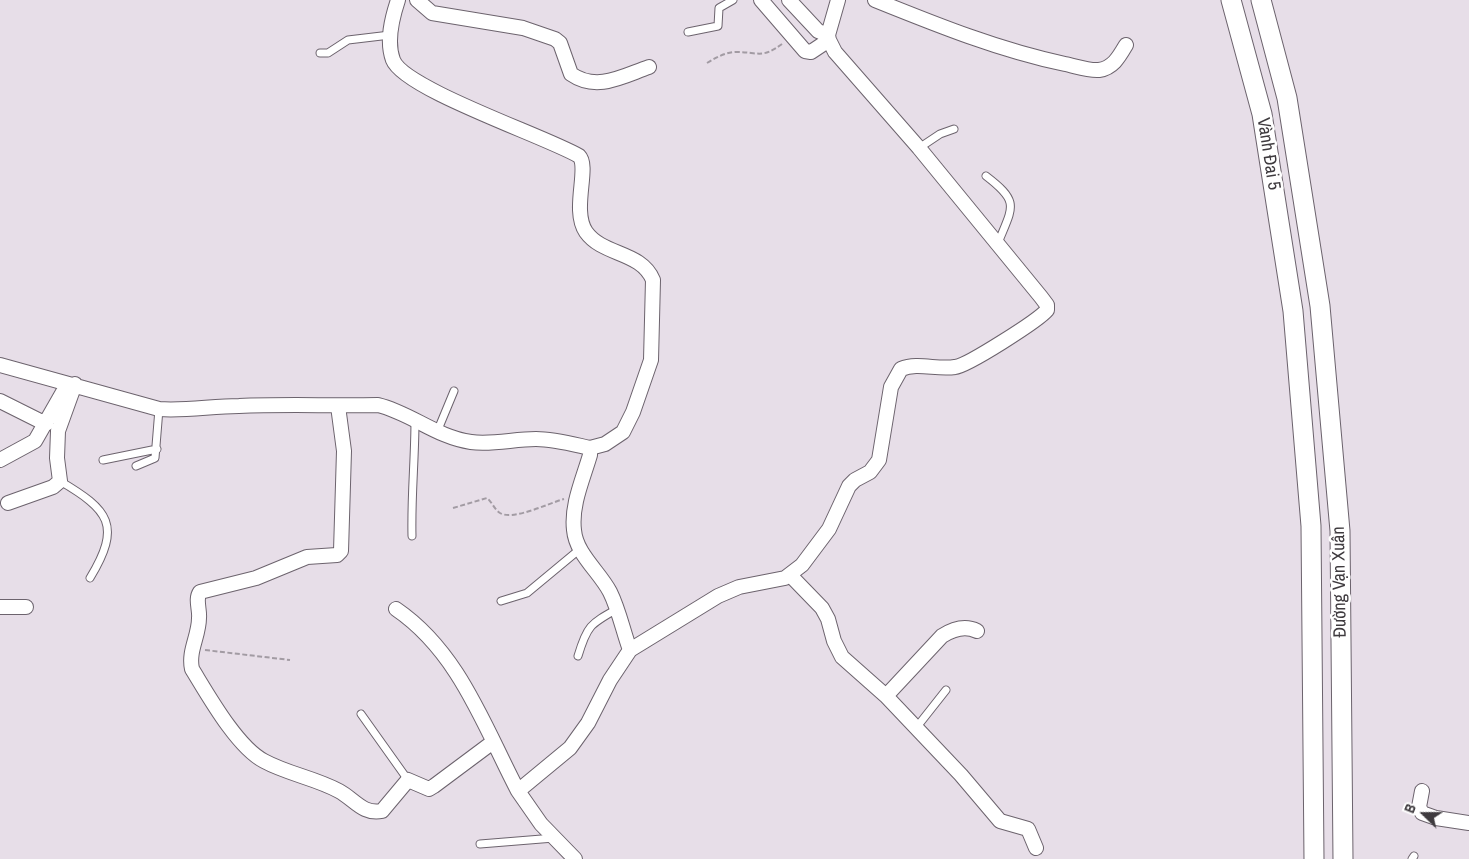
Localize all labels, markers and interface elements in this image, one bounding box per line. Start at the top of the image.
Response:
street label: Vành Đai 5 [1252,116,1284,192]
street label: Đường Vạn Xuân [1328,526,1352,638]
north arrow [1399,789,1449,839]
text: B [1400,801,1420,816]

